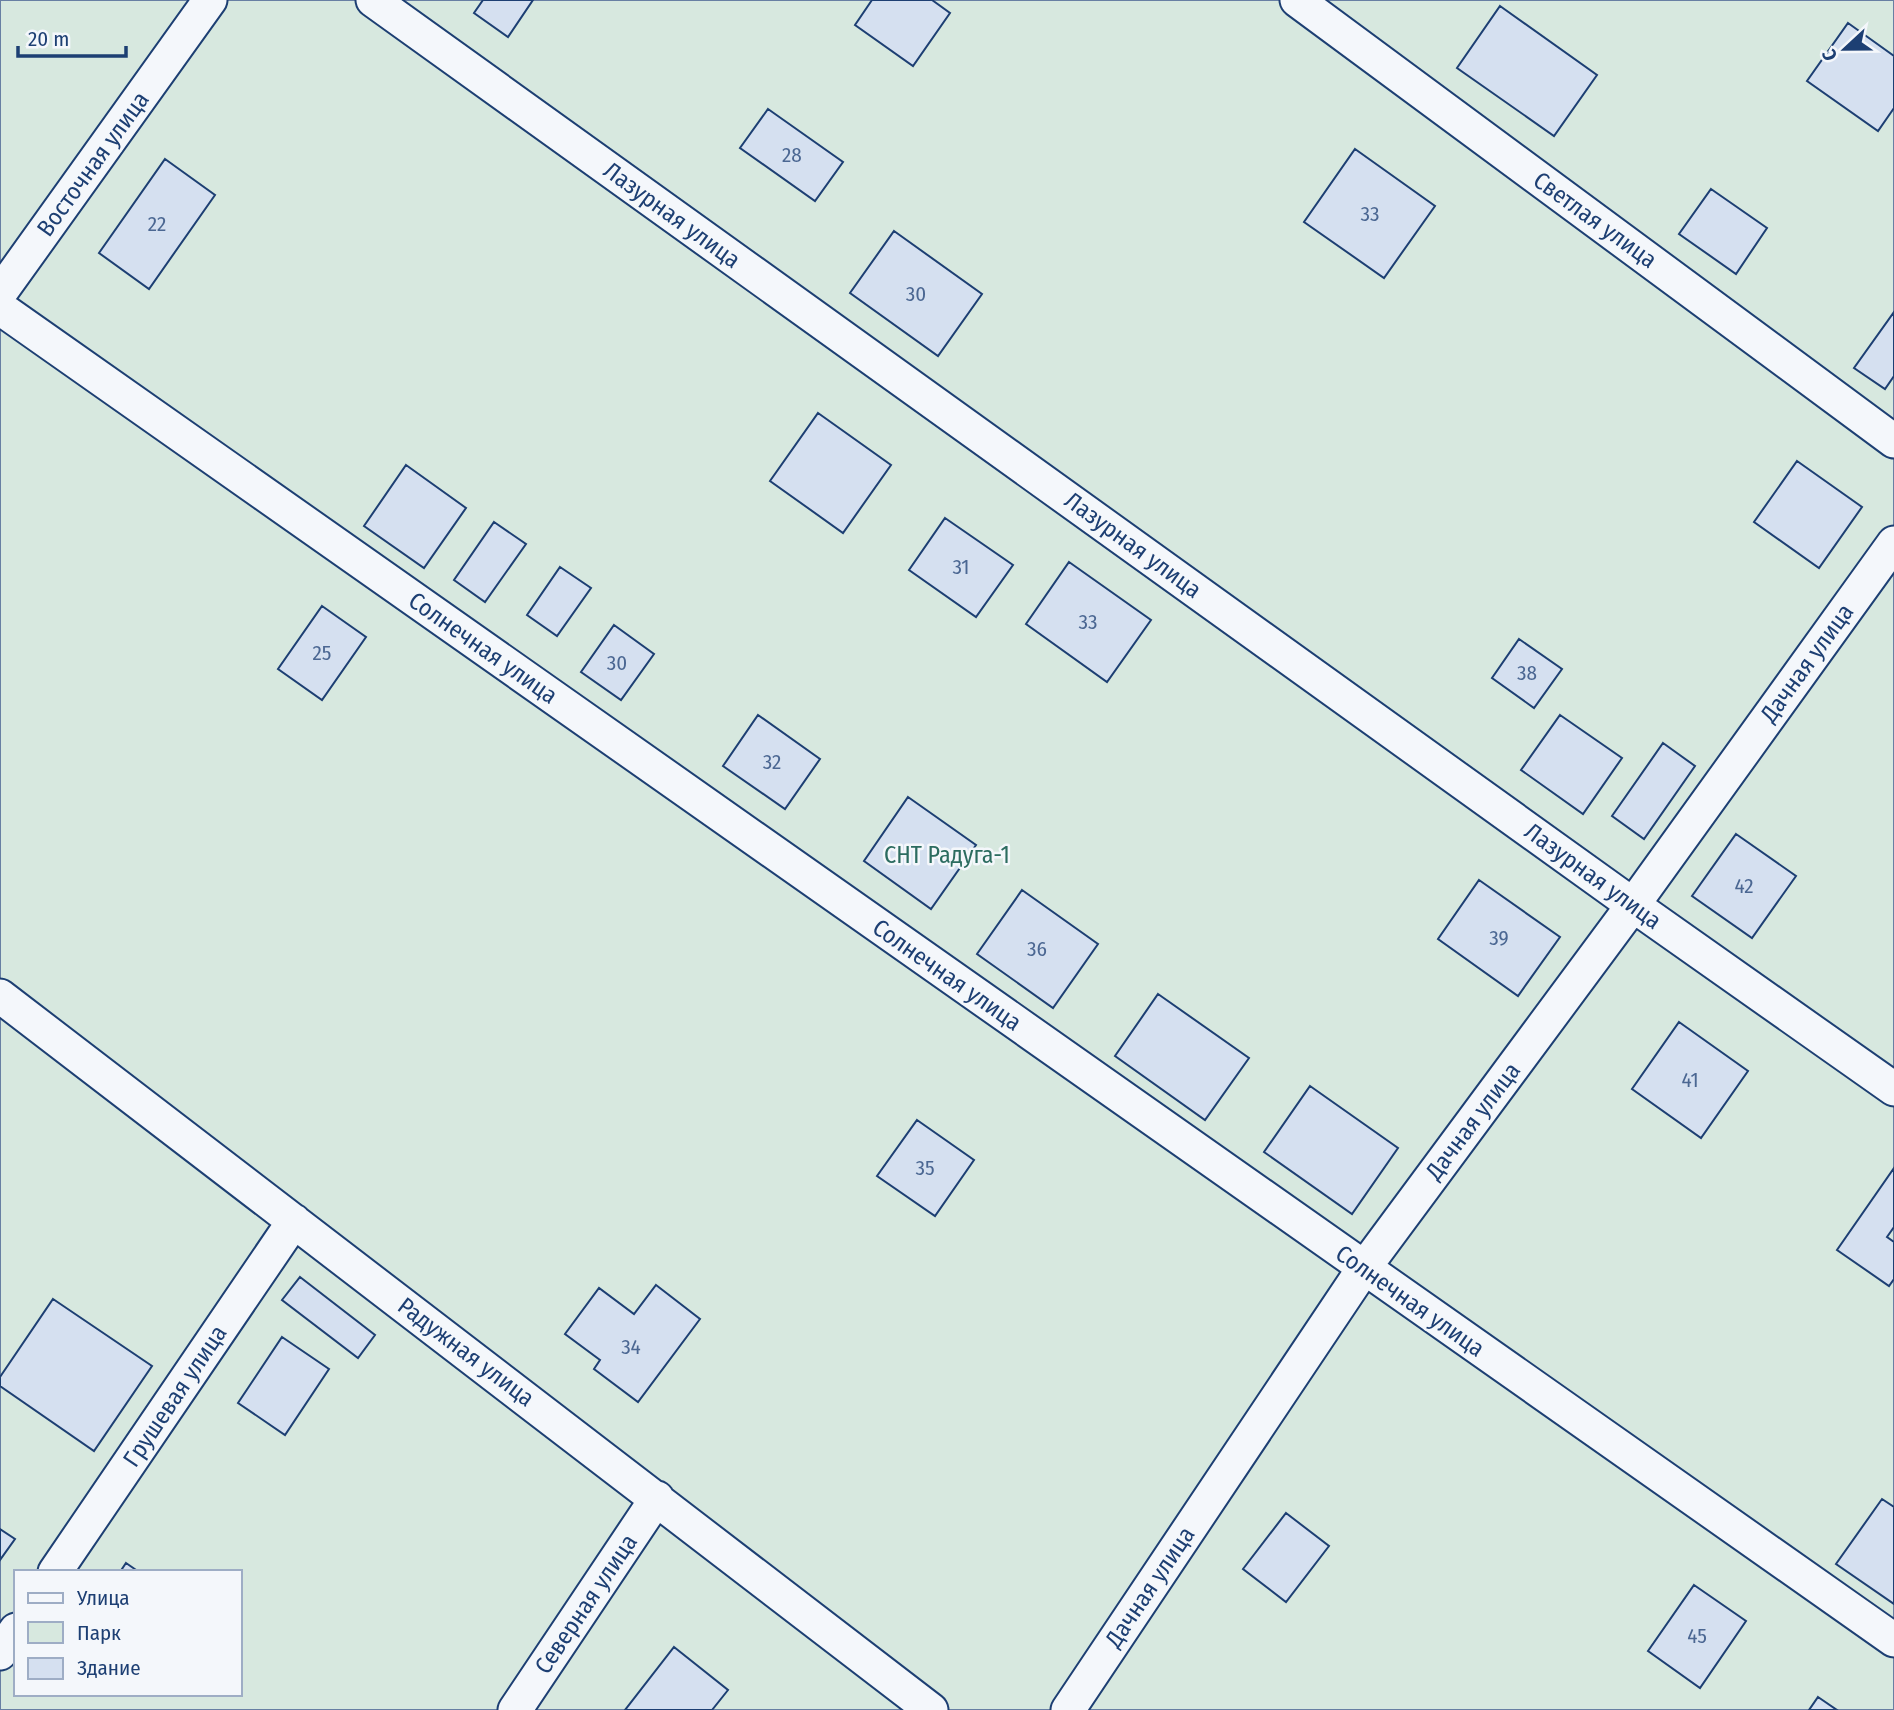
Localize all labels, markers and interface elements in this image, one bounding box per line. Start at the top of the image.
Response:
scale bar [18,14,126,58]
north arrow [1810,14,1880,84]
text: 20 m [28,26,69,52]
text: С [1817,46,1842,64]
street label: Восточная улица [31,86,155,242]
house number: 28 [782,142,802,168]
street label: Лазурная улица [598,156,746,274]
street label: Светлая улица [1528,166,1662,274]
house number: 33 [1361,201,1379,227]
house number: 22 [148,211,166,237]
house number: 30 [906,281,926,307]
street label: Лазурная улица [1059,486,1207,604]
house number: 31 [952,554,970,580]
street label: Солнечная улица [403,586,563,710]
street label: Дачная улица [1754,598,1859,728]
house number: 33 [1079,609,1097,635]
house number: 25 [313,640,331,666]
house number: 30 [607,650,627,676]
house number: 38 [1517,660,1537,686]
house number: 32 [763,749,781,775]
street label: Лазурная улица [1519,817,1667,935]
park label: СНТ Радуга-1 [884,841,1010,869]
house number: 42 [1734,873,1754,899]
street label: Солнечная улица [867,913,1027,1037]
house number: 39 [1489,925,1509,951]
house number: 36 [1027,936,1047,962]
street label: Дачная улица [1419,1057,1526,1186]
house number: 41 [1681,1067,1699,1093]
house number: 35 [915,1155,935,1181]
street label: Солнечная улица [1330,1239,1490,1363]
street label: Радужная улица [392,1292,540,1412]
street label: Грушевая улица [117,1320,233,1472]
house number: 34 [621,1334,641,1360]
street label: Дачная улица [1099,1521,1201,1653]
street label: Северная улица [529,1529,643,1679]
legend [14,1570,242,1696]
text: Улица [76,1585,130,1611]
text: Парк [77,1620,121,1646]
house number: 45 [1687,1623,1707,1649]
text: Здание [77,1655,141,1681]

